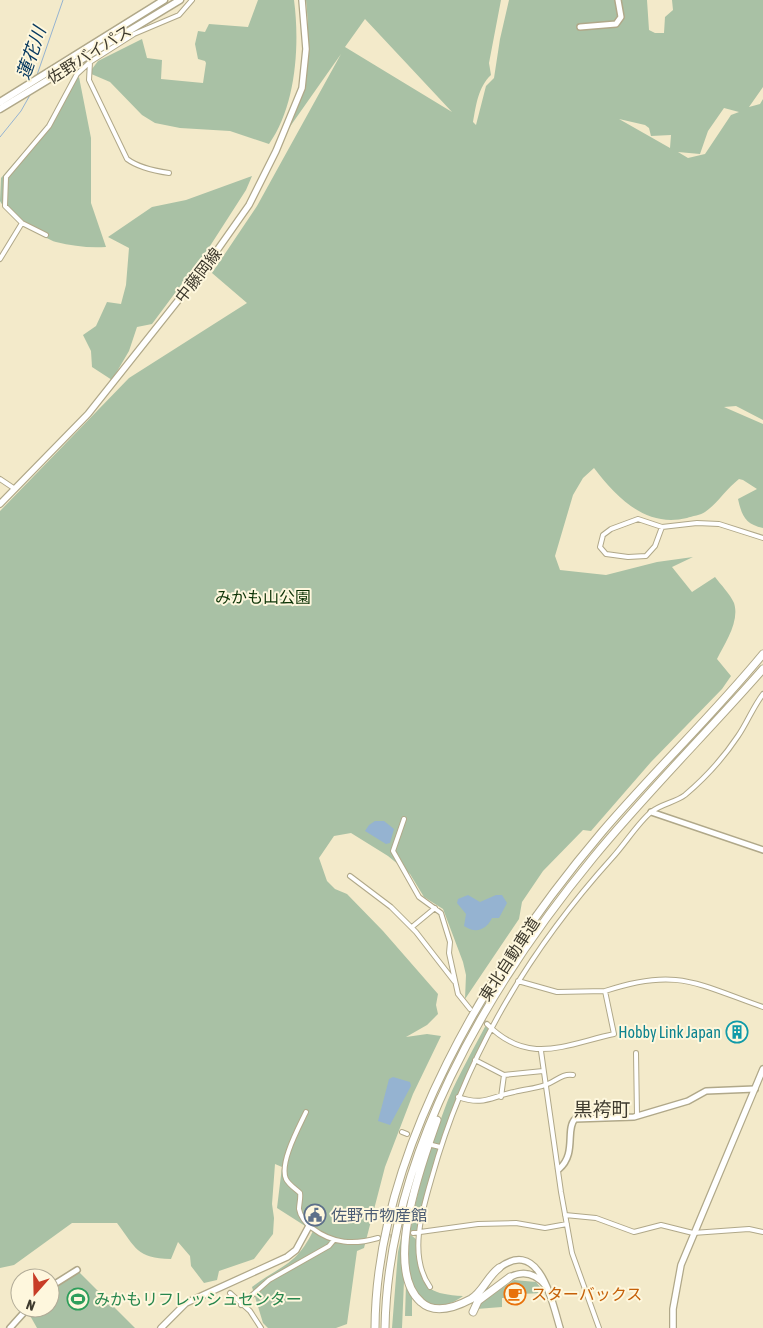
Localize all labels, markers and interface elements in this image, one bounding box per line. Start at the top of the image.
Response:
street label: 佐野バイパス [44,21,134,87]
water label: 蓮花川 [12,22,50,82]
street label: 中藤岡線 [171,244,225,306]
park label: みかも山公園 [215,588,311,606]
street label: 東北自動車道 [475,914,543,1004]
building icon: Hobby Link Japan [725,1020,749,1044]
place label: Hobby Link Japan [618,1023,721,1042]
district label: 黒袴町 [573,1098,631,1120]
public building icon: 佐野市物産館 [303,1203,327,1227]
place label: 佐野市物産館 [331,1206,427,1224]
north arrow [10,1268,60,1318]
cafe icon: スターバックス [503,1282,527,1306]
place label: スターバックス [531,1285,642,1303]
sports icon: みかもリフレッシュセンター [66,1287,90,1311]
place label: みかもリフレッシュセンター [94,1290,302,1308]
text: N [24,1296,37,1314]

